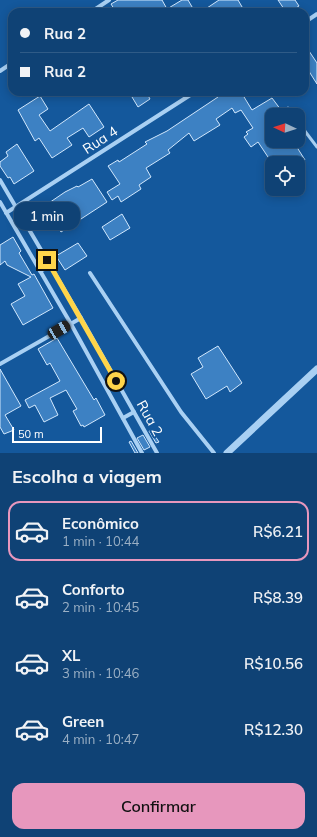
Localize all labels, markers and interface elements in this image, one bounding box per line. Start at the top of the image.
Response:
text: Rua 2 [44,24,86,43]
text: Rua 2 [44,62,86,81]
north arrow [265,108,305,148]
map controls [265,108,305,196]
street label: Rua 4 [79,122,121,158]
button: locate [265,156,305,196]
callout: 1 min [14,202,80,230]
text: 1 min [30,208,64,224]
route end [38,251,56,269]
car [46,319,72,341]
route start [107,372,125,390]
street label: Rua 2 [133,397,167,439]
scale bar [12,425,102,444]
text: 50 m [18,427,44,441]
text: Escolha a viagem [12,465,162,488]
icon: car [14,513,50,549]
text: Econômico [62,514,139,533]
text: R$6.21 [253,522,303,541]
text: 1 min · 10:44 [62,533,139,549]
icon: car [14,579,50,615]
text: Conforto [62,580,125,599]
text: R$8.39 [253,588,303,607]
text: 2 min · 10:45 [62,599,139,615]
icon: car [14,645,50,681]
text: XL [62,646,80,665]
text: R$10.56 [244,654,303,673]
text: 3 min · 10:46 [62,665,139,681]
icon: car [14,711,50,747]
text: Green [62,712,104,731]
text: R$12.30 [244,720,303,739]
text: 4 min · 10:47 [62,731,139,747]
button: Confirmar [12,783,305,829]

